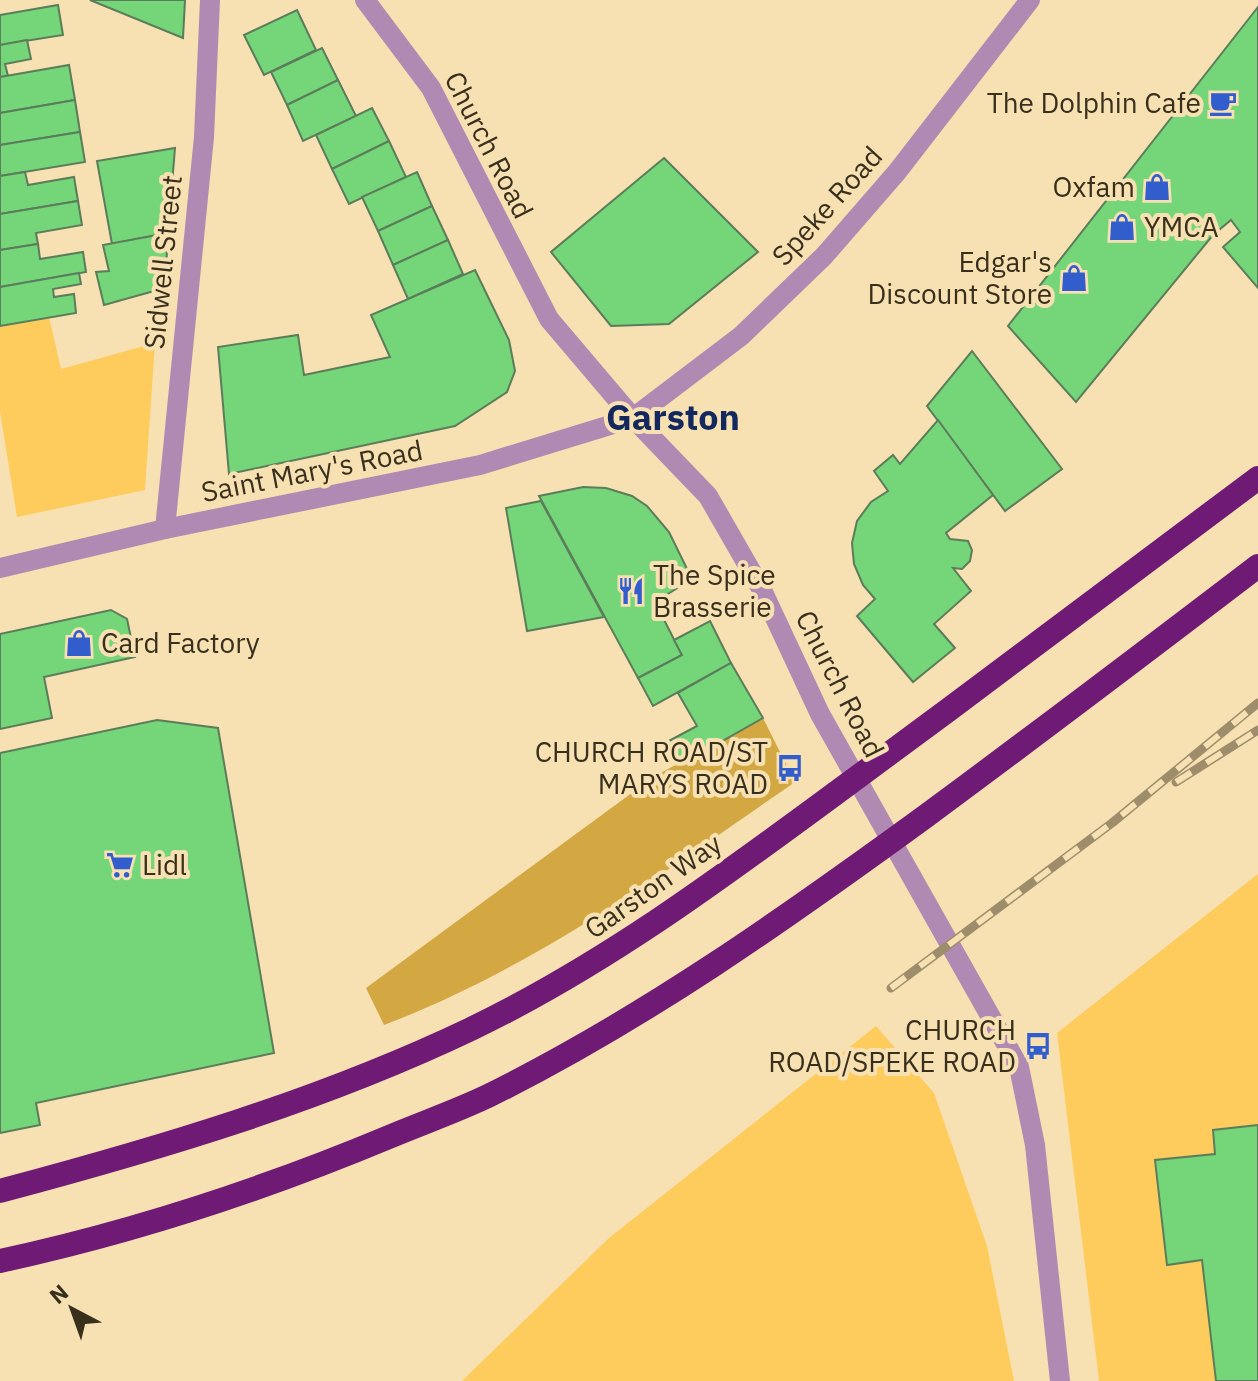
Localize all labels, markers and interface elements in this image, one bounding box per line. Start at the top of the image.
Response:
street label: Church Road [437,65,542,225]
place label: The Dolphin Cafe [987,84,1201,121]
cafe icon: The Dolphin Cafe [1208,88,1238,118]
street label: Speke Road [763,138,890,273]
place label: Oxfam [1053,168,1135,205]
shop icon: Oxfam [1142,172,1172,202]
street label: Sidwell Street [135,173,190,351]
place label: YMCA [1144,208,1219,245]
shop icon: YMCA [1107,212,1137,242]
place label: Edgar's Discount Store [868,243,1052,312]
shop icon: Edgar's Discount Store [1059,263,1089,293]
district label: Garston [606,393,740,440]
street label: Saint Mary's Road [198,431,426,510]
place label: The Spice Brasserie [653,556,776,625]
restaurant icon: The Spice Brasserie [616,576,646,606]
street label: Church Road [788,604,893,764]
place label: Card Factory [101,624,260,661]
shop icon: Card Factory [64,628,94,658]
place label: CHURCH ROAD/ST MARYS ROAD [535,733,768,802]
bus stop icon: CHURCH ROAD/ST MARYS ROAD [775,753,805,783]
street label: Garston Way [577,825,729,946]
place label: Lidl [142,846,187,883]
supermarket icon: Lidl [105,850,135,880]
place label: CHURCH ROAD/SPEKE ROAD [768,1011,1016,1080]
bus stop icon: CHURCH ROAD/SPEKE ROAD [1023,1031,1053,1061]
north arrow [32,1269,112,1349]
text: N [43,1277,74,1310]

